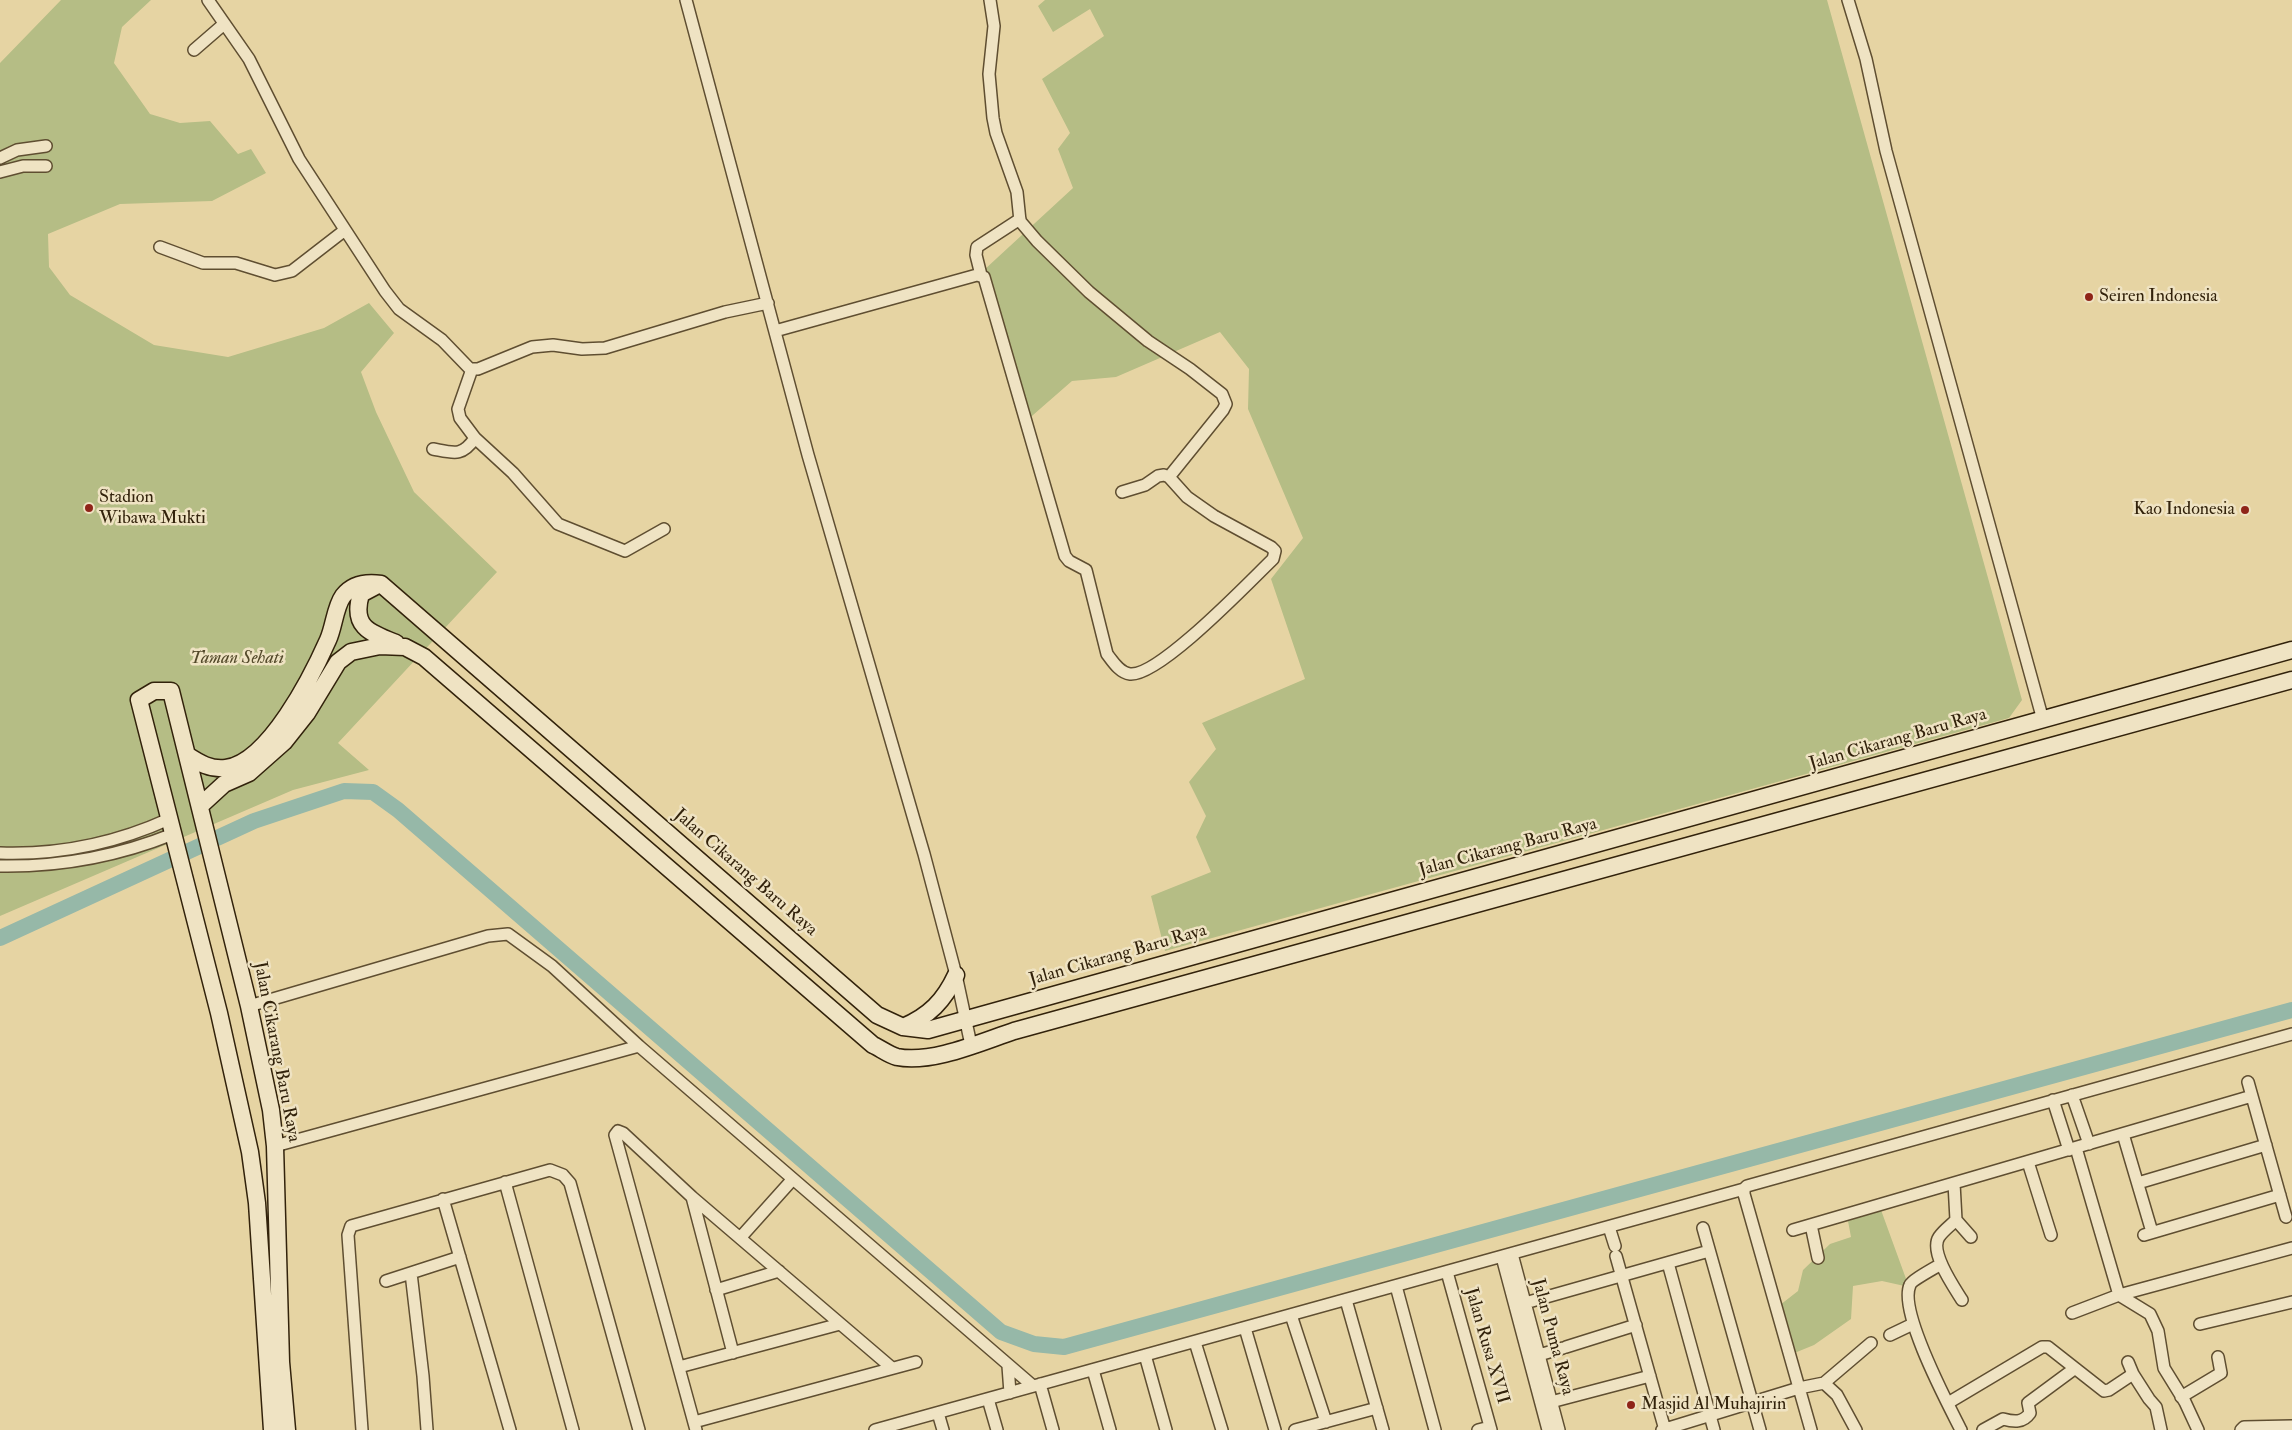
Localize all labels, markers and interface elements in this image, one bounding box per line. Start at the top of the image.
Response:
place label: Seiren Indonesia [2099,286,2218,308]
marker: Seiren Indonesia [2083,291,2095,303]
place label: Stadion Wibawa Mukti [99,487,206,530]
place label: Kao Indonesia [2133,499,2235,521]
marker: Stadion Wibawa Mukti [83,502,95,514]
marker: Kao Indonesia [2239,504,2251,516]
park label: Taman Sehati [190,648,284,670]
street label: Jalan Cikarang Baru Raya [1807,704,1989,776]
street label: Jalan Cikarang Baru Raya [669,805,821,941]
street label: Jalan Cikarang Baru Raya [1417,814,1599,882]
street label: Jalan Cikarang Baru Raya [1027,920,1209,992]
street label: Jalan Cikarang Baru Raya [248,960,304,1144]
street label: Jalan Puma Raya [1526,1276,1578,1398]
street label: Jalan Rusa XVII [1459,1285,1513,1407]
place label: Masjid Al Muhajirin [1641,1394,1786,1416]
marker: Masjid Al Muhajirin [1625,1399,1637,1411]

